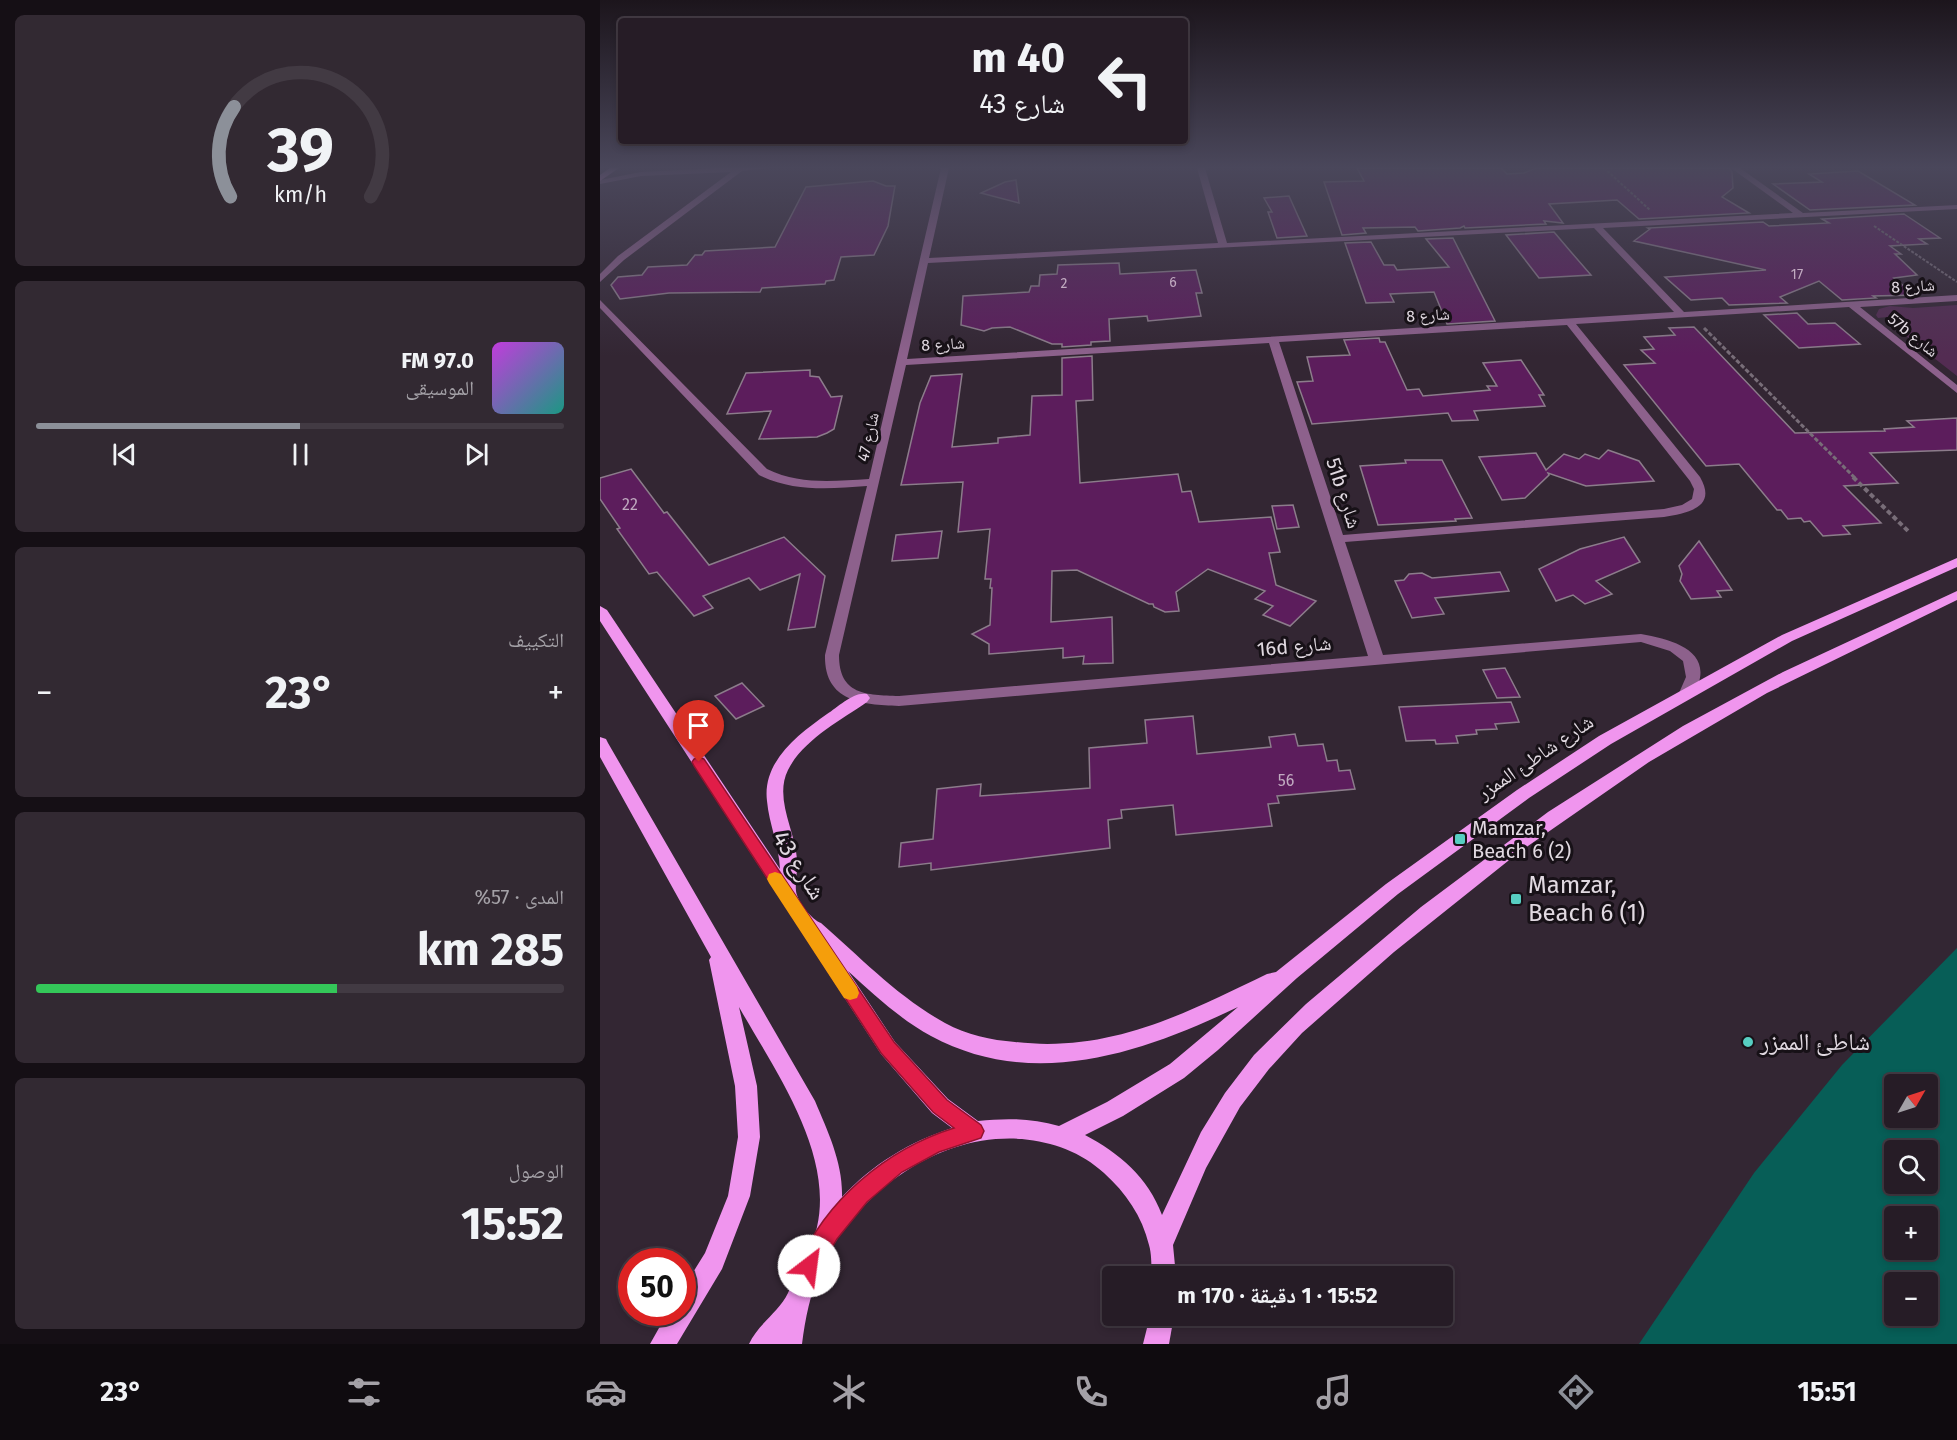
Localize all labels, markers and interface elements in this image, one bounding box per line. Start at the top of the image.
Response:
text: 40 m [971,33,1065,83]
icon: left [1086,42,1164,120]
text: شارع 43 [979,88,1065,120]
text: 39 [266,114,333,189]
text: km/h [273,183,327,209]
house number: 17 [1791,266,1803,283]
house number: 6 [1169,274,1177,291]
house number: 2 [1061,275,1068,292]
street label: شارع 8 [1891,275,1935,298]
street label: شارع 8 [1406,304,1450,327]
street label: 57b شارع [1884,309,1942,362]
street label: شارع 8 [921,333,965,356]
text: 97.0 FM [401,347,474,374]
text: الموسيقى [406,376,474,400]
street label: شارع 47 [853,411,884,464]
icon: previous [108,438,141,471]
icon: pause [284,438,317,471]
icon: next [460,438,493,471]
street label: 51b شارع [1320,455,1367,532]
house number: 22 [622,495,638,514]
text: التكييف [508,628,564,652]
street label: 16d شارع [1256,631,1332,662]
text: 23° [265,666,335,720]
text: − [36,673,53,713]
text: + [548,673,564,713]
pin [673,700,724,762]
icon: arrive [682,709,715,742]
street label: شارع شاطئ الممزر [1471,709,1598,806]
house number: 56 [1278,771,1294,790]
place label: Mamzar, Beach 6 (2) [1472,816,1571,863]
street label: شارع 43 [766,825,832,905]
marker: Mamzar, Beach 6 (2) [1453,832,1467,846]
place label: Mamzar, Beach 6 (1) [1528,871,1645,927]
text: المدى · 57% [475,885,564,909]
marker: Mamzar, Beach 6 (1) [1509,892,1523,906]
text: 285 km [417,923,564,977]
place label: شاطئ الممزر [1759,1028,1870,1056]
marker: شاطئ الممزر [1741,1035,1755,1049]
north arrow [1884,1074,1938,1128]
map controls [1884,1074,1938,1326]
button: search [1884,1140,1938,1194]
text: الوصول [509,1159,564,1183]
text: 15:52 [461,1197,564,1251]
button: + [1884,1206,1938,1260]
position arrow [777,1234,841,1298]
speed limit sign: 50 [618,1248,696,1326]
button: − [1884,1272,1938,1326]
text: 15:52 · 1 دقيقة · 170 m [1177,1282,1378,1309]
icon: filters [343,1371,385,1413]
icon: car [585,1371,627,1413]
icon: climate [828,1371,870,1413]
icon: phone [1070,1371,1112,1413]
icon: music [1313,1371,1355,1413]
icon: directions [1555,1371,1597,1413]
text: 23° [100,1376,142,1408]
text: 15:51 [1798,1376,1857,1408]

